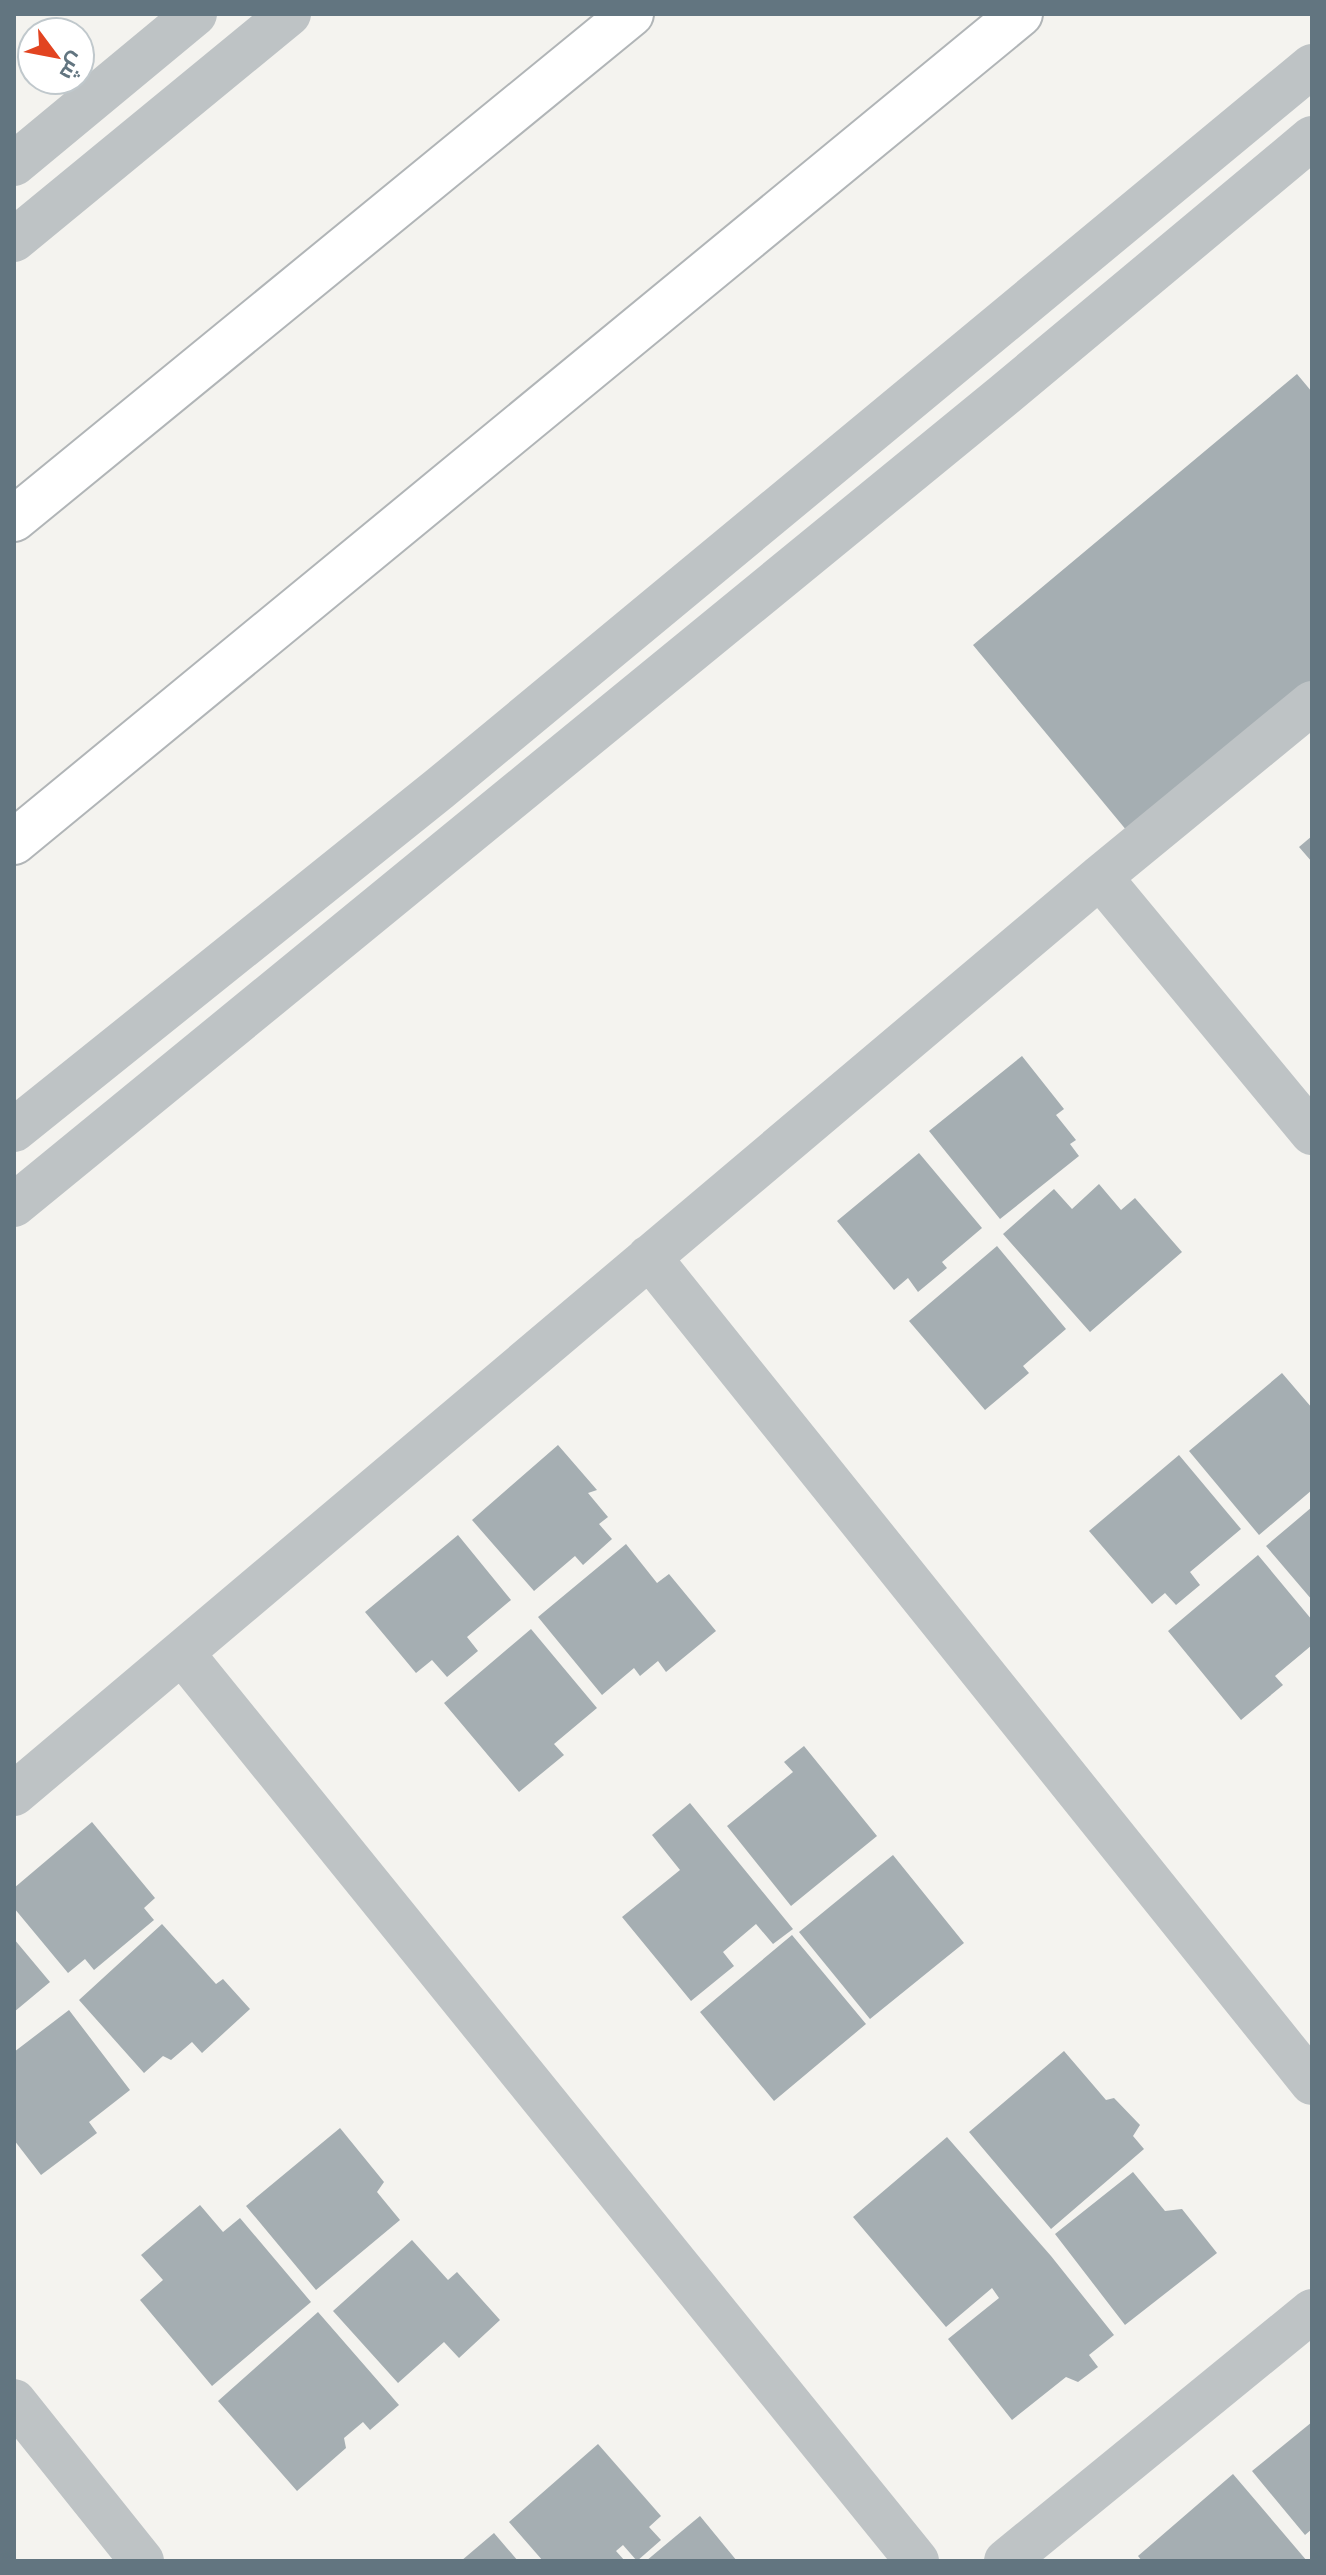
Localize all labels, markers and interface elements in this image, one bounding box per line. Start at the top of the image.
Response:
north arrow [16,16,96,96]
text: ش [54,47,91,85]

